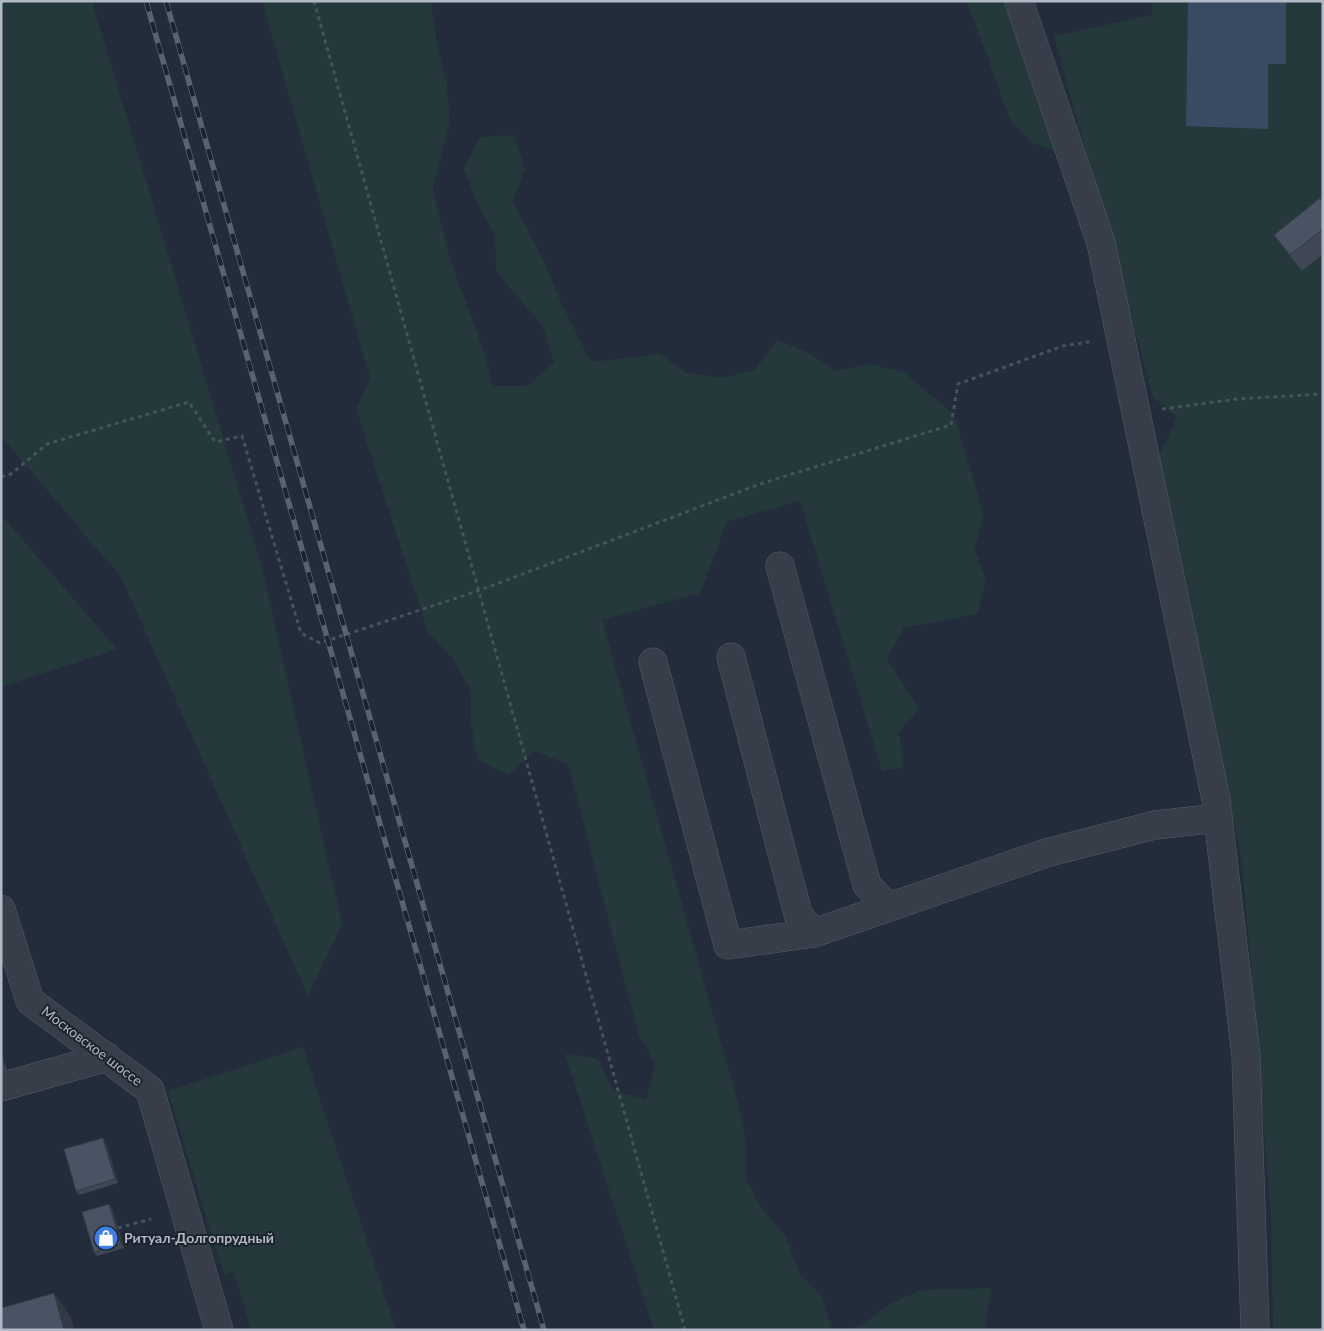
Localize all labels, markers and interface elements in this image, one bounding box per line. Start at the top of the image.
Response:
street label: Московское шоссе [39,1002,146,1089]
shop icon: Ритуал-Долгопрудный [93,1225,119,1251]
place label: Ритуал-Долгопрудный [124,1229,274,1246]

